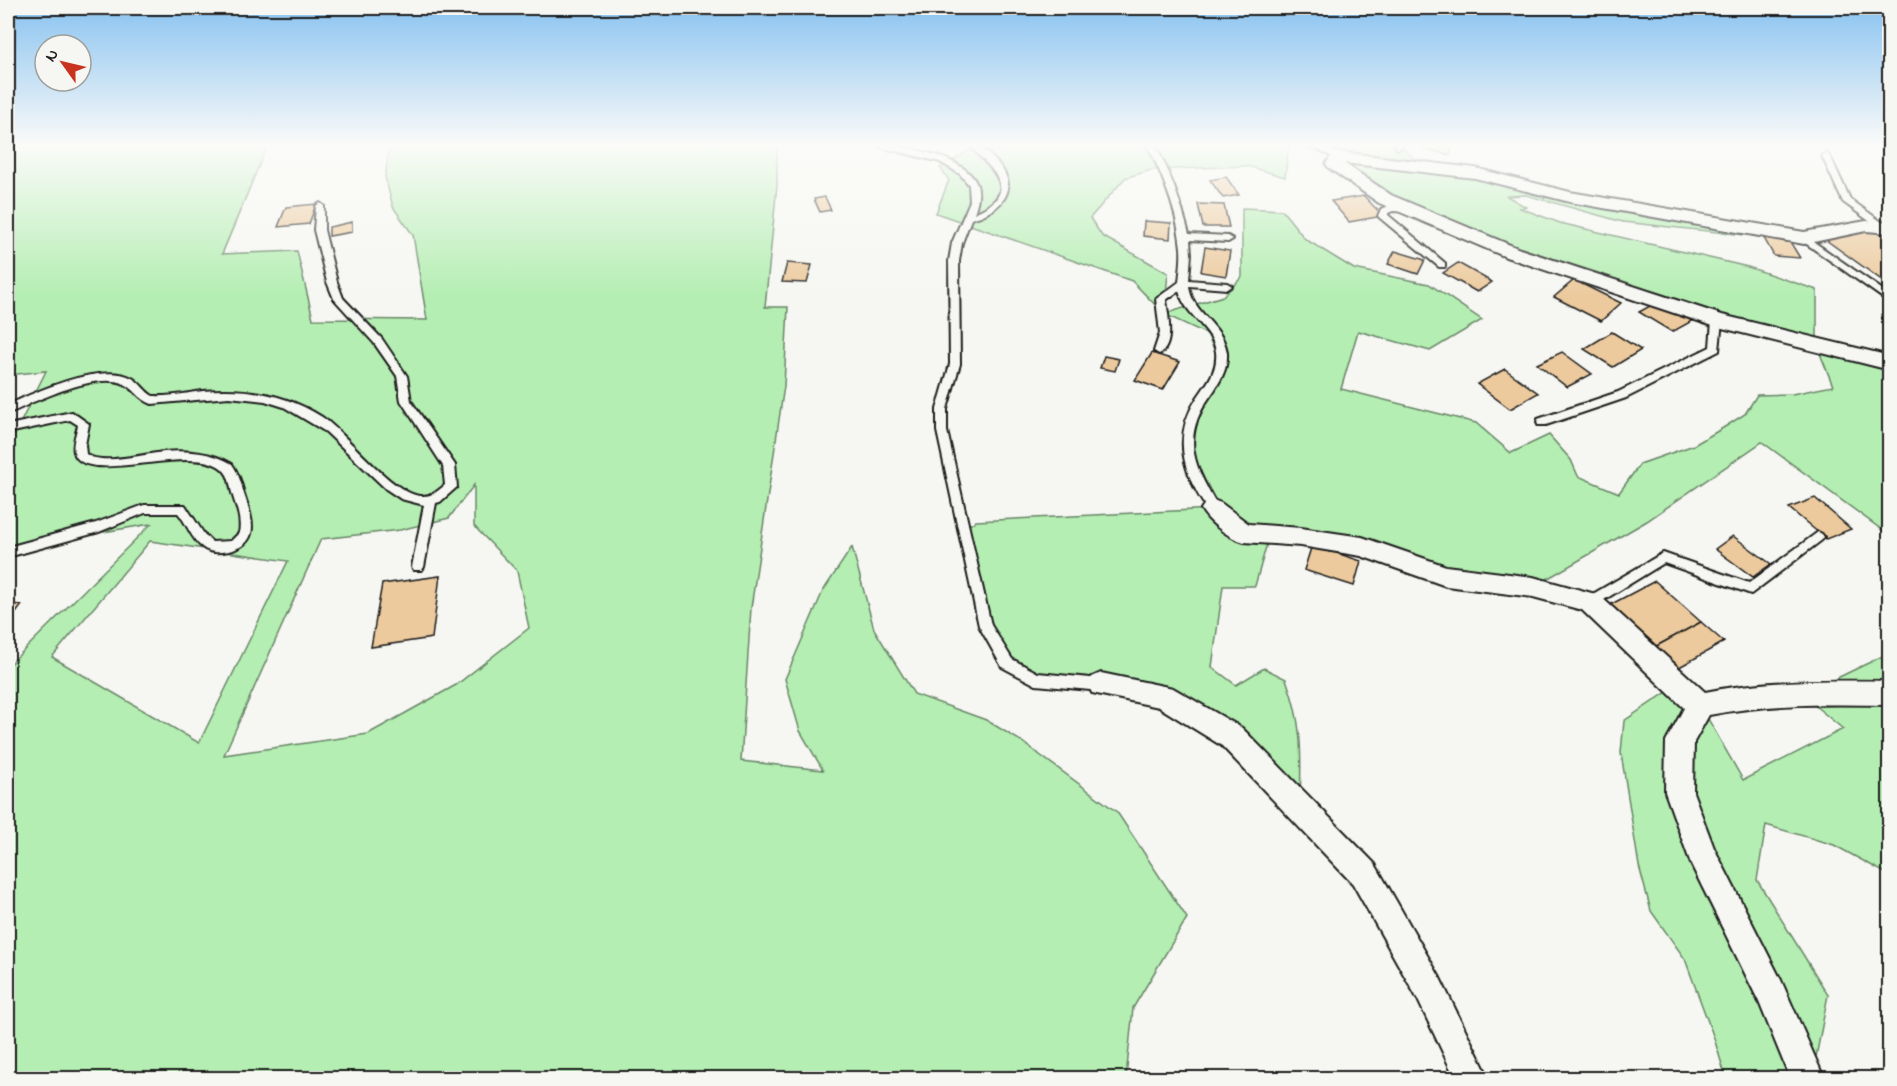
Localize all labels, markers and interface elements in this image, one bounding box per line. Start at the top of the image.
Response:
north arrow [33,33,93,93]
text: N [39,44,65,67]

